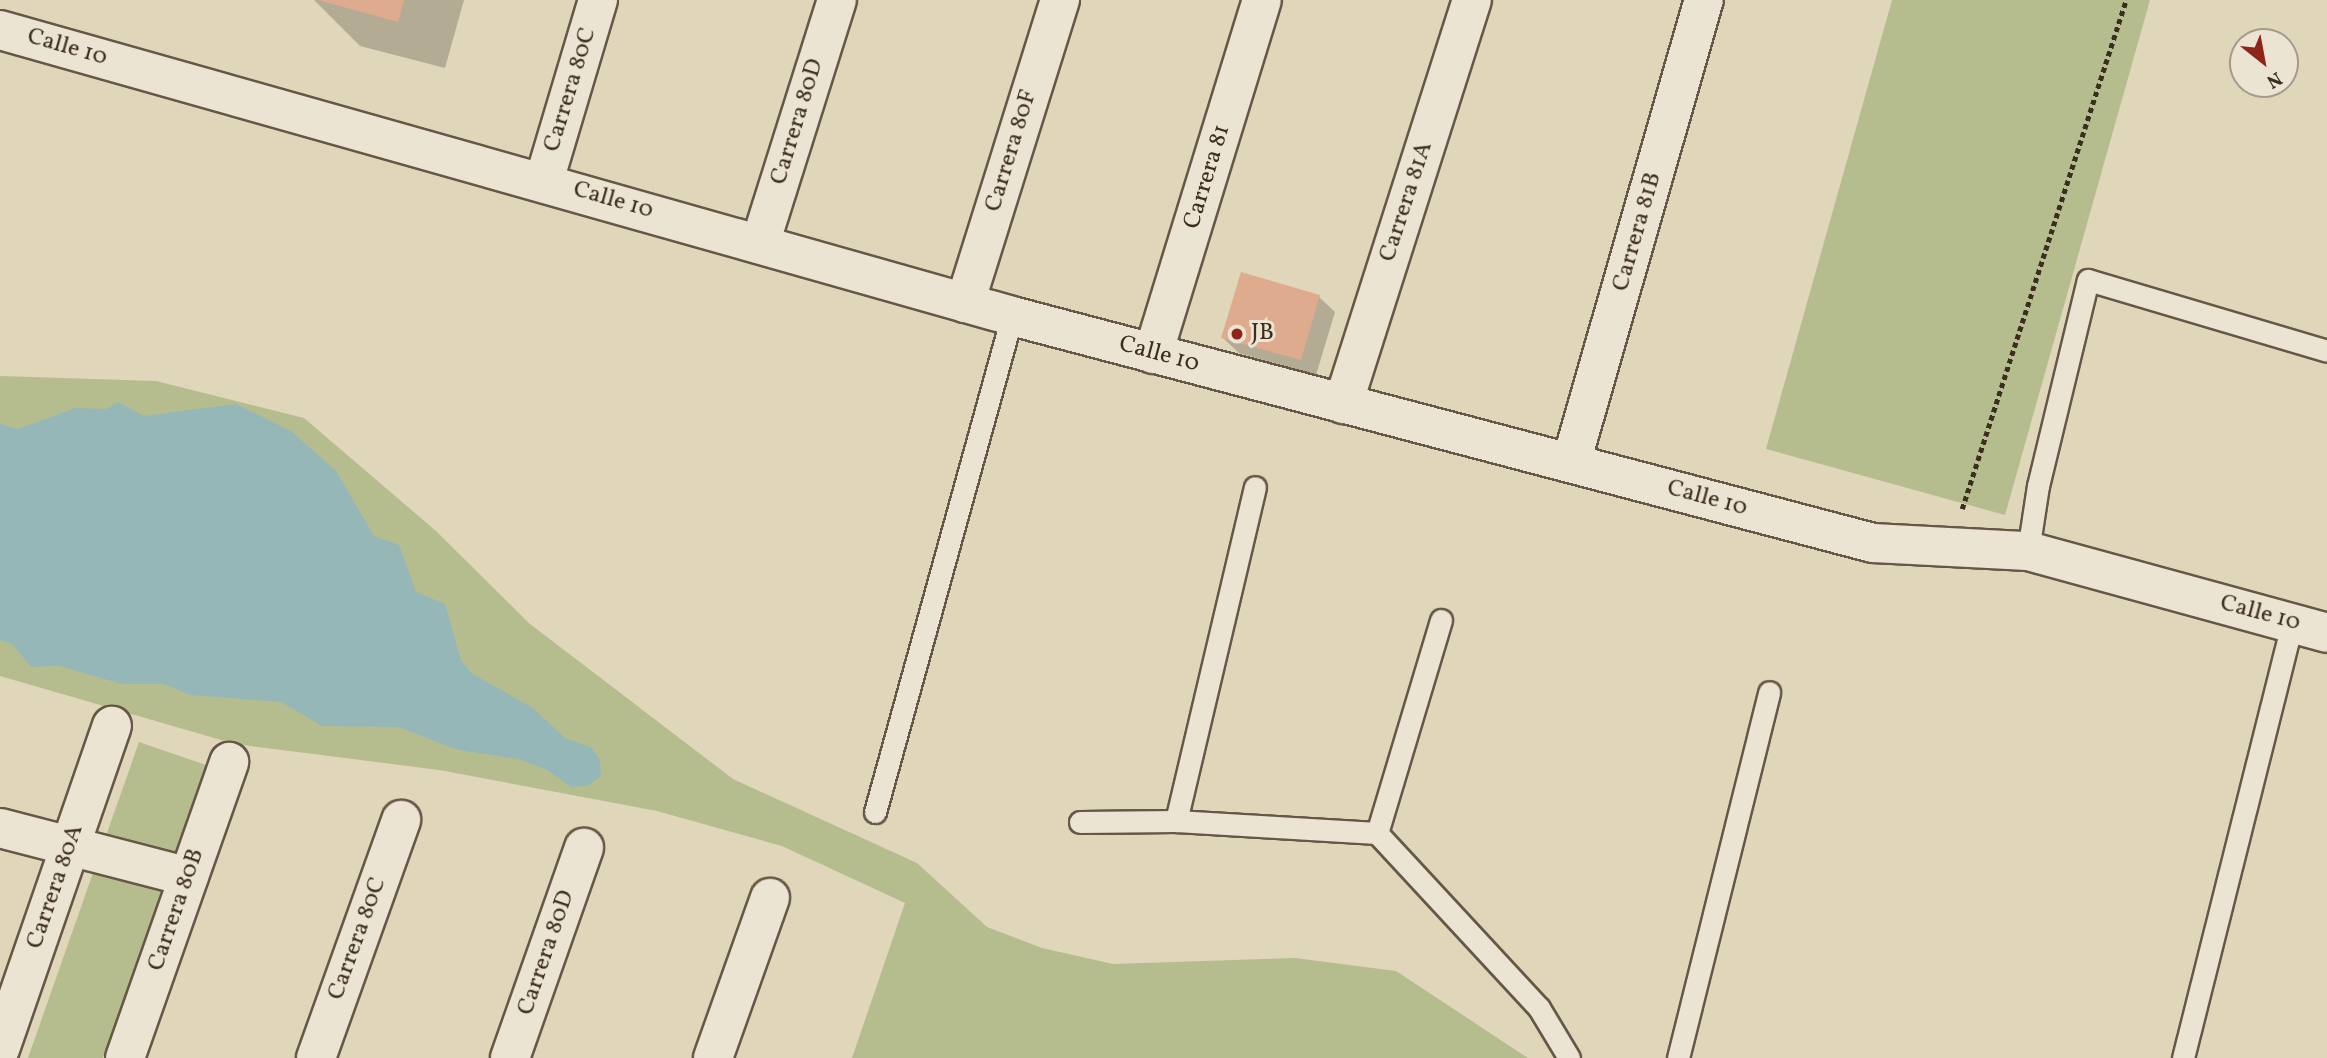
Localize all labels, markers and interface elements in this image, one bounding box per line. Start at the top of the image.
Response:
street label: Calle 10 [24,23,110,73]
street label: Carrera 80C [538,24,604,156]
north arrow [2229,28,2299,98]
street label: Carrera 80D [765,56,831,188]
text: N [2261,65,2286,94]
street label: Carrera 80F [980,87,1044,215]
street label: Carrera 81 [1179,121,1237,233]
street label: Carrera 81A [1374,138,1440,266]
street label: Carrera 81B [1607,169,1669,295]
street label: Calle 10 [570,176,656,226]
place label: JB [1251,320,1274,348]
marker: JB [1229,326,1245,342]
street label: Calle 10 [1116,330,1202,380]
street label: Calle 10 [1664,474,1750,524]
street label: Calle 10 [2217,589,2303,639]
street label: Carrera 80A [21,821,91,953]
street label: Carrera 80B [143,845,211,975]
street label: Carrera 80C [323,874,393,1004]
street label: Carrera 80D [512,887,582,1019]

